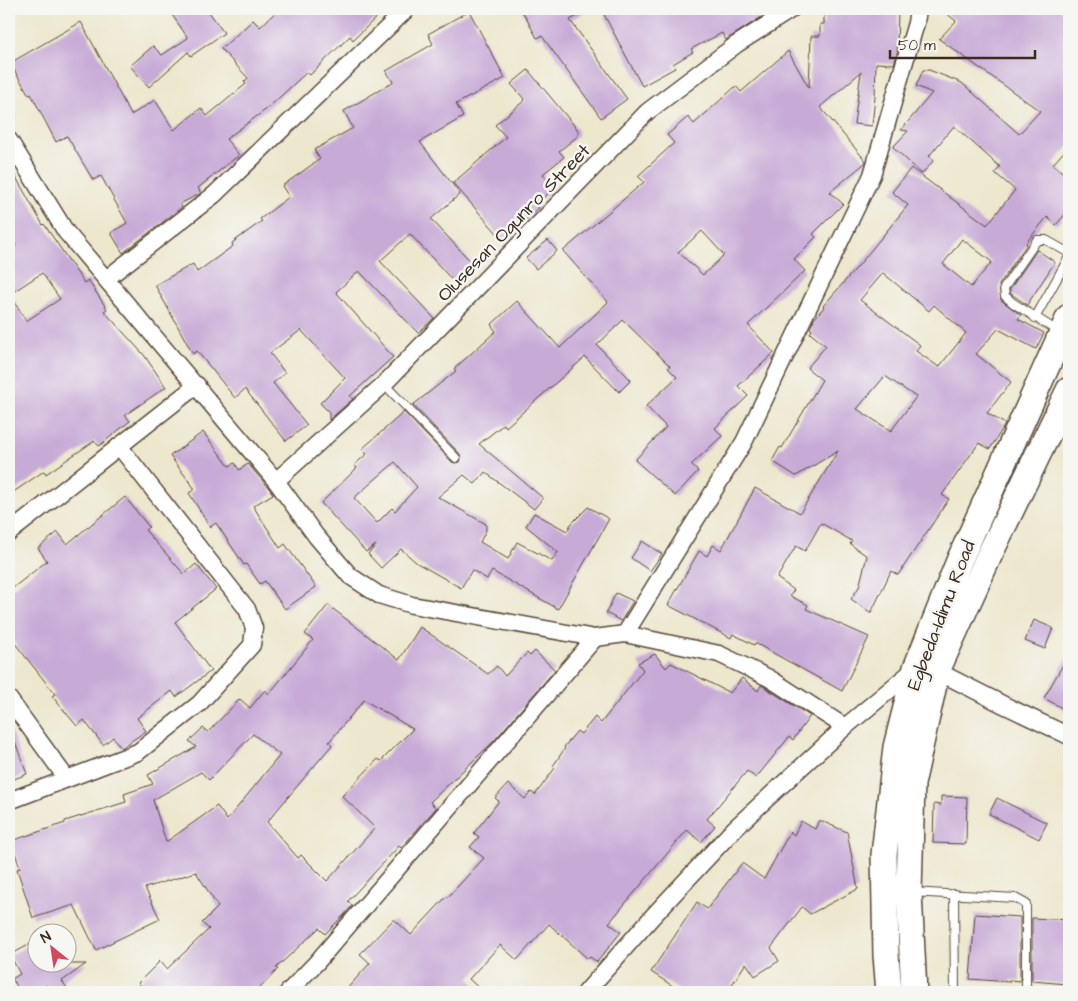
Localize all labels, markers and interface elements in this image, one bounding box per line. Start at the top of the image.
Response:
scale bar [890,28,1036,60]
text: 50 m [898,35,936,56]
street label: Olusesan Ogunro Street [431,138,598,309]
street label: Egbeda-Idimu Road [900,536,983,695]
north arrow [28,924,78,974]
text: N [37,927,55,948]

